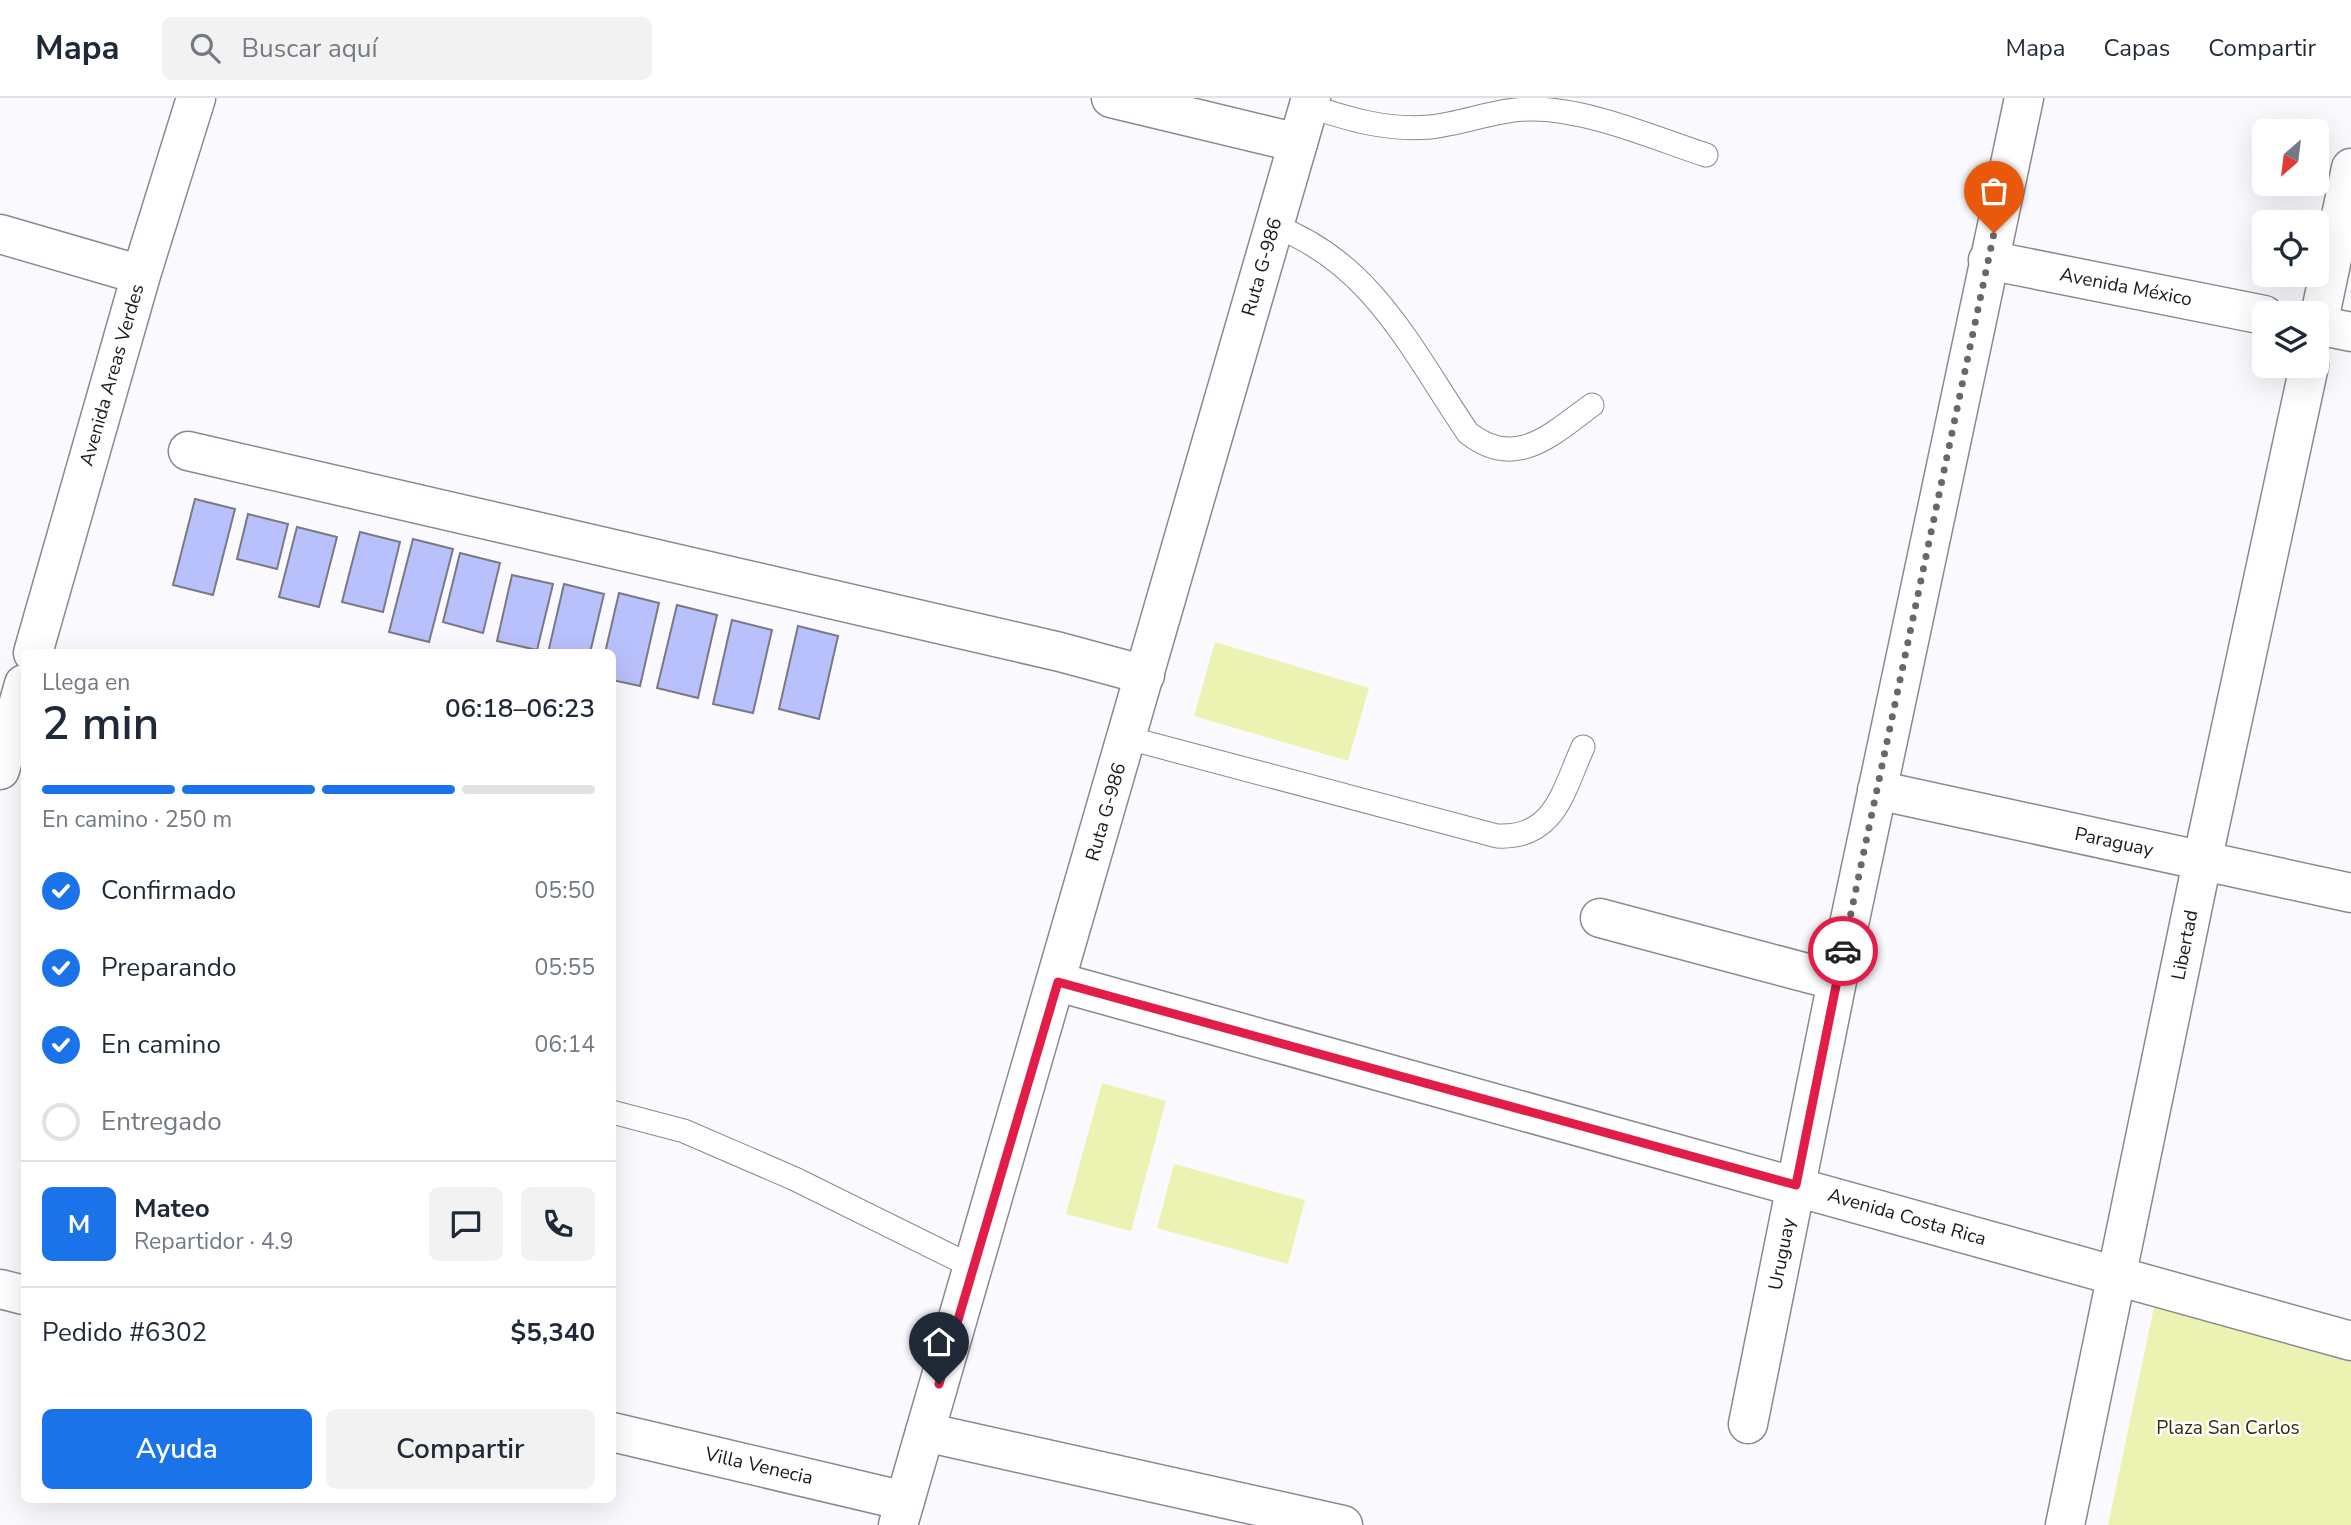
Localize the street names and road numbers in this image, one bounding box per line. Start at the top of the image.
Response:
street label: Ruta G-986 [1236,215,1288,319]
street label: Avenida México [2058,261,2194,313]
street label: Avenida Areas Verdes [74,281,150,469]
street label: Ruta G-986 [1080,760,1132,864]
street label: Paraguay [2072,821,2156,863]
street label: Libertad [2165,908,2205,982]
street label: Avenida Costa Rica [1825,1182,1989,1252]
street label: Uruguay [1762,1216,1802,1292]
street label: Villa Venecia [702,1441,815,1491]

